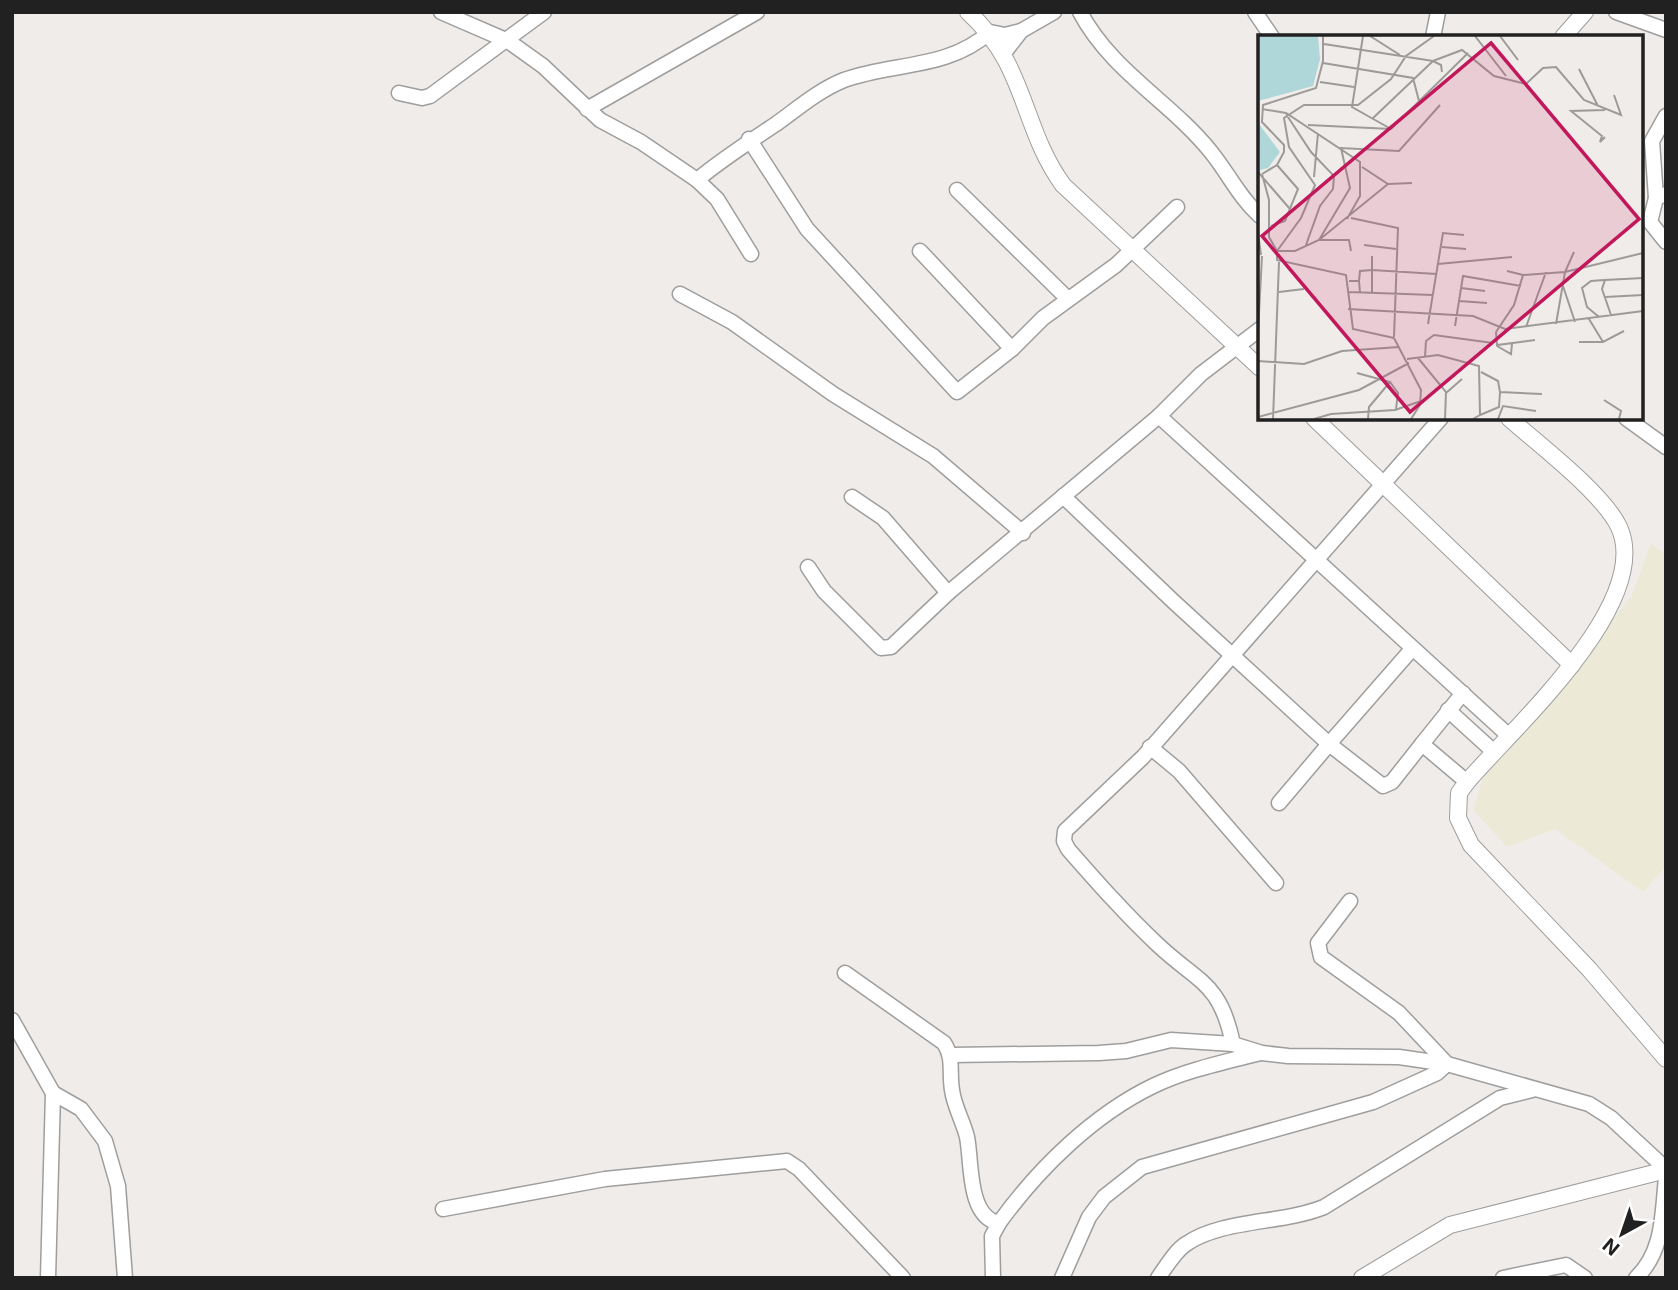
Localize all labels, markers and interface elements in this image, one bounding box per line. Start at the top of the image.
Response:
inset map [1258,35,1643,420]
north arrow [1587,1199,1657,1269]
text: N [1598,1233,1624,1260]

